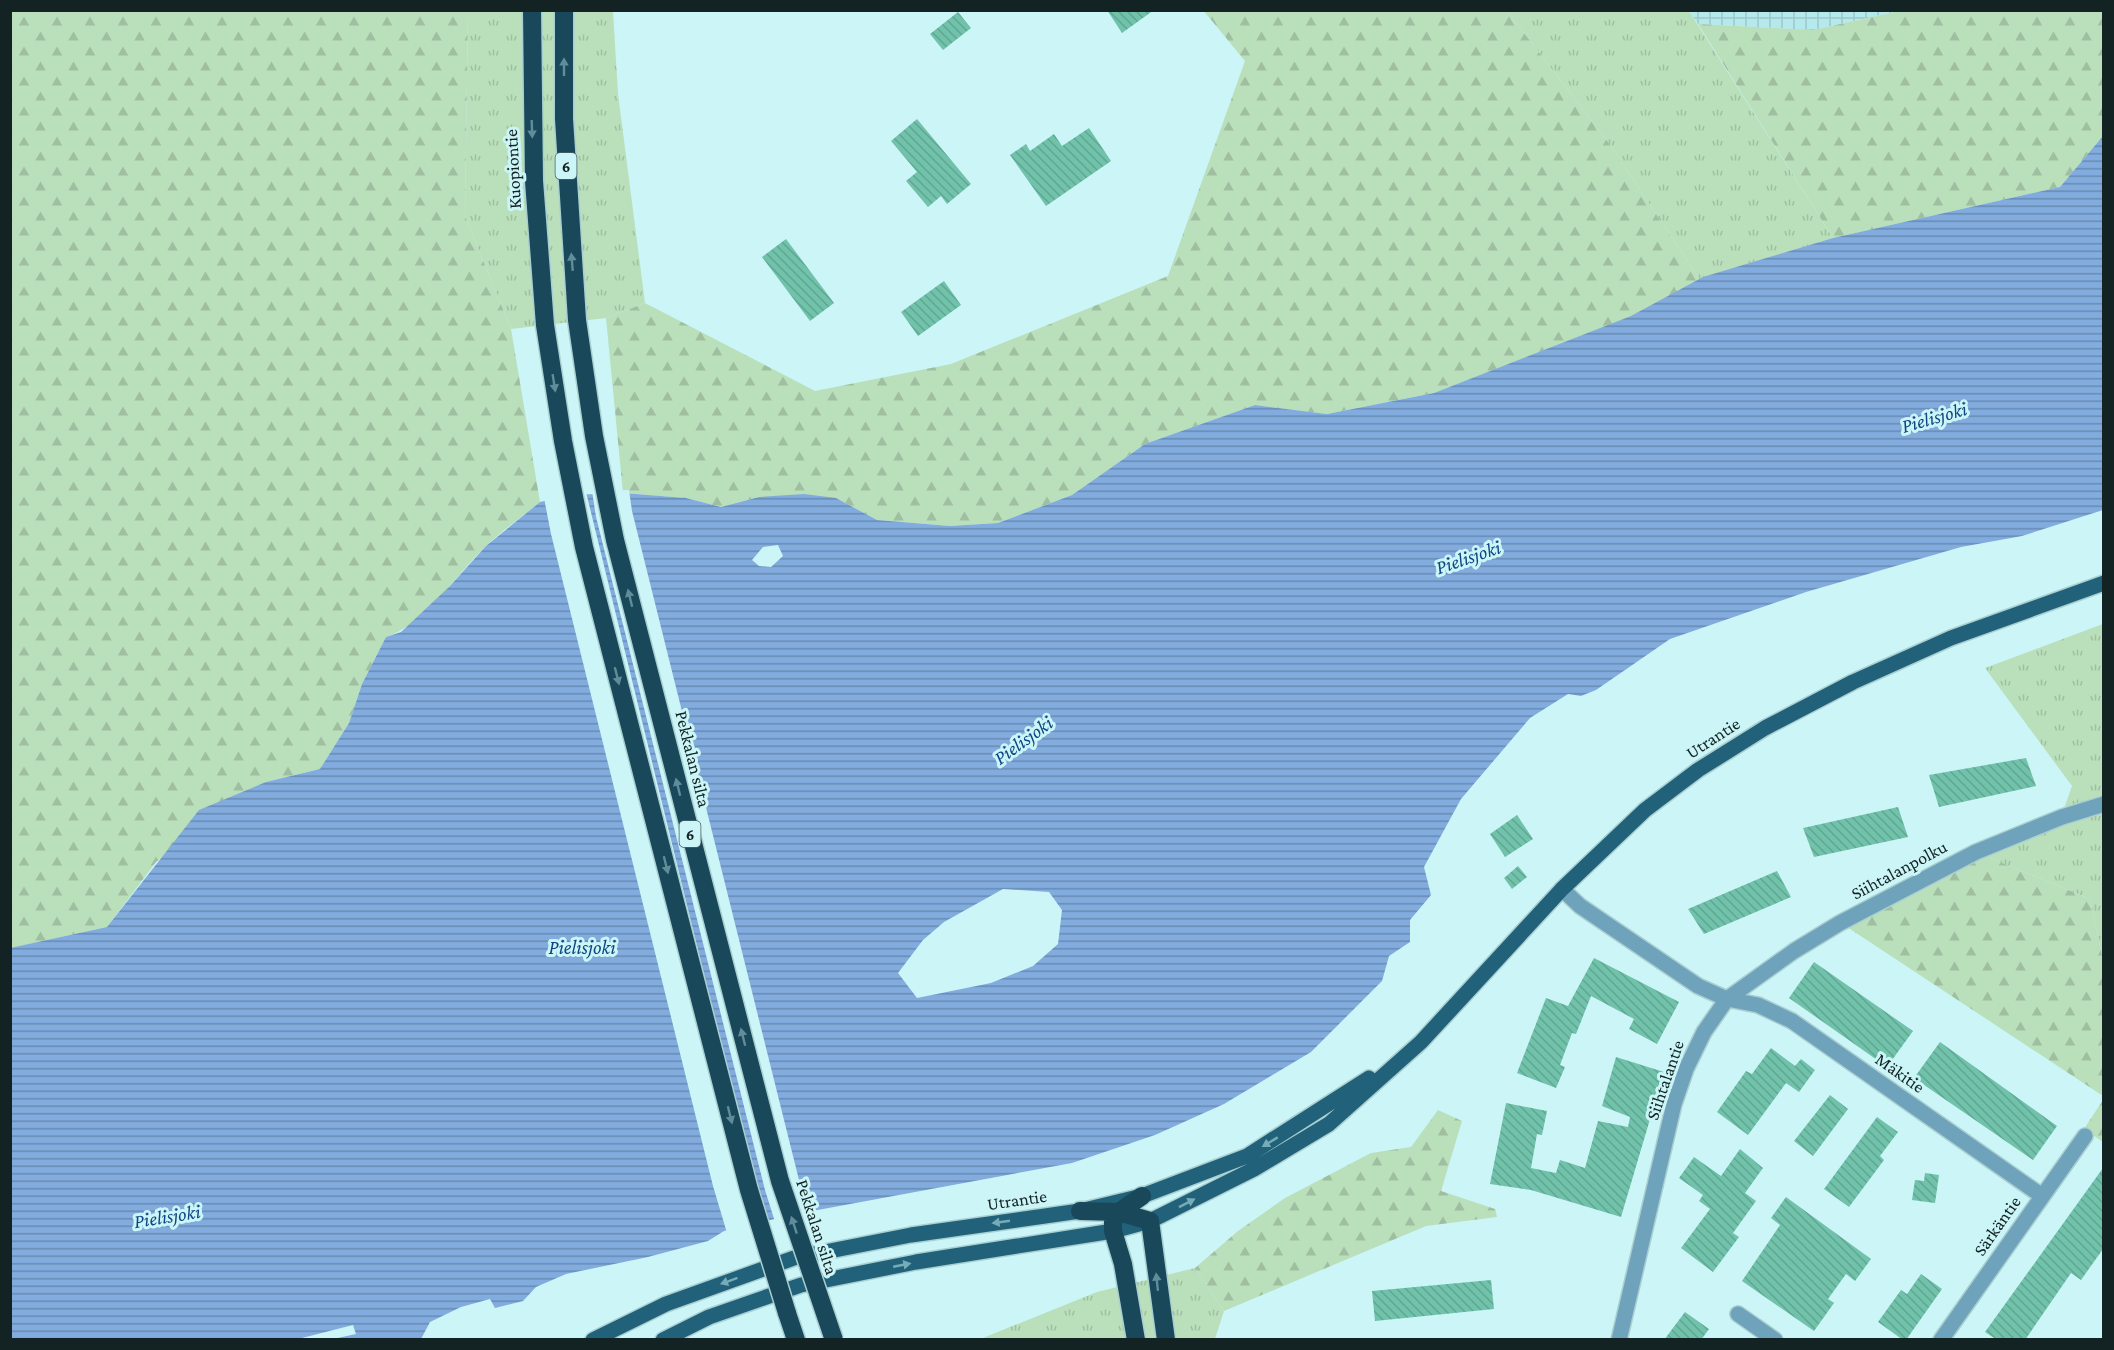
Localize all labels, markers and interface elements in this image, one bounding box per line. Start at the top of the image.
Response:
one-way arrow [559,58,569,77]
one-way arrow [528,119,537,138]
street label: Kuopiontie [501,129,525,209]
road number: 6 [556,153,576,179]
one-way arrow [567,253,577,272]
one-way arrow [549,374,558,393]
water label: Pielisjoki [1899,397,1970,438]
water label: Pielisjoki [1433,535,1504,579]
one-way arrow [624,589,634,607]
one-way arrow [612,667,622,685]
street label: Pekkalan silta [671,709,715,809]
water label: Pielisjoki [989,711,1058,769]
street label: Utrantie [1682,713,1744,763]
one-way arrow [673,778,683,796]
road number: 6 [680,821,700,847]
street label: Siihtalanpolku [1848,836,1951,904]
one-way arrow [661,856,671,874]
water label: Pielisjoki [548,936,616,959]
one-way arrow [737,1027,747,1046]
street label: Siihtalantie [1642,1037,1688,1123]
street label: Mäkitie [1872,1049,1928,1097]
one-way arrow [726,1106,735,1124]
one-way arrow [1262,1136,1278,1147]
street label: Pekkalan silta [792,1177,842,1277]
street label: Utrantie [986,1186,1048,1214]
street label: Särkäntie [1969,1192,2025,1260]
one-way arrow [1179,1198,1196,1208]
water label: Pielisjoki [132,1200,203,1233]
one-way arrow [789,1216,798,1234]
one-way arrow [991,1218,1010,1227]
one-way arrow [892,1260,911,1269]
one-way arrow [1152,1272,1162,1291]
one-way arrow [720,1276,738,1286]

